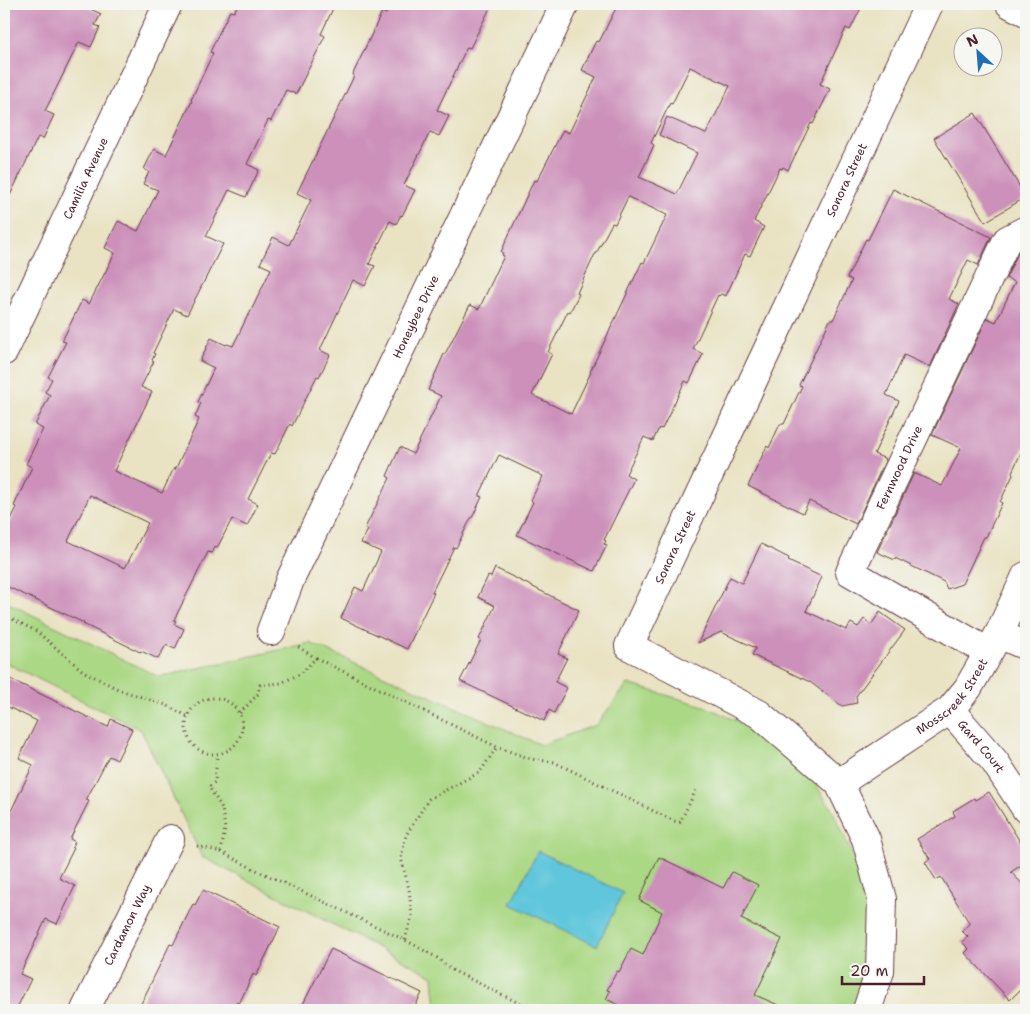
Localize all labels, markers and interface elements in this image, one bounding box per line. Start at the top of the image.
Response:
north arrow [952,28,1002,78]
text: N [963,30,981,51]
street label: Camilia Avenue [59,135,112,222]
street label: Sonora Street [823,140,871,220]
street label: Honeybee Drive [389,272,443,361]
street label: Fernwood Drive [873,423,926,512]
street label: Sonora Street [651,507,699,587]
street label: Mosscreek Street [913,655,991,738]
street label: Gard Court [954,716,1008,776]
street label: Cardamon Way [100,881,154,968]
scale bar [842,954,925,986]
text: 20 m [850,961,889,981]

